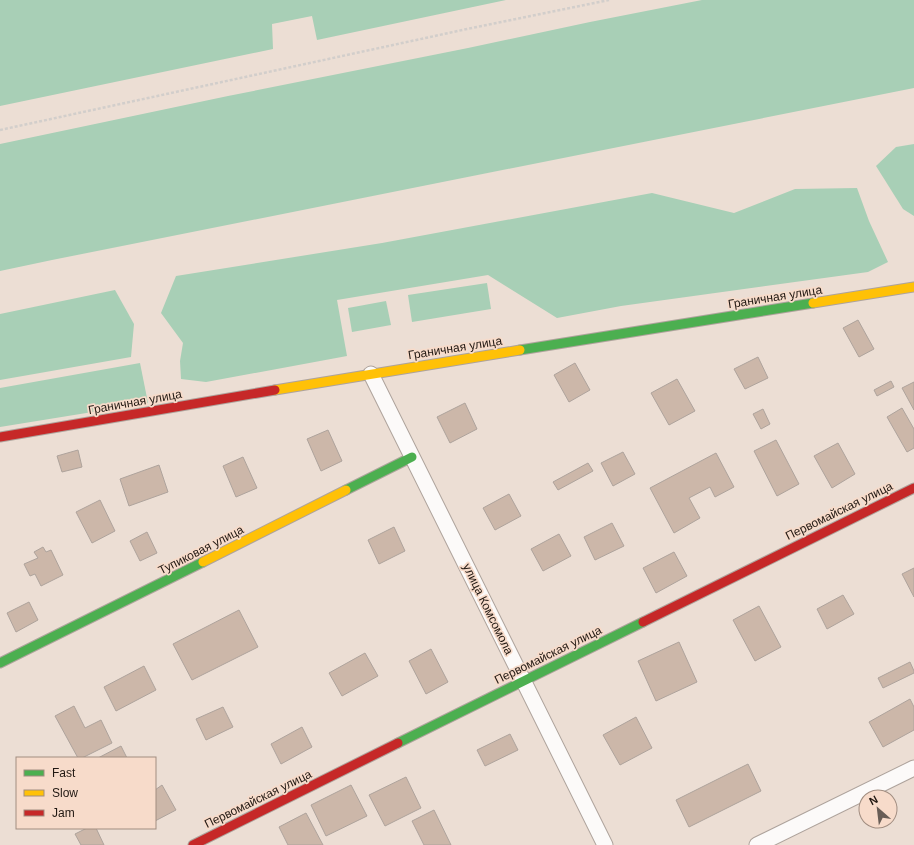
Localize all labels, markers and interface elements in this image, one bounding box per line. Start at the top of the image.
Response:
street label: Граничная улица [727,283,823,311]
street label: Граничная улица [407,334,503,362]
street label: Граничная улица [87,387,183,417]
street label: Первомайская улица [783,479,895,543]
street label: Тупиковая улица [156,522,246,577]
street label: улица Комсомола [460,561,516,657]
street label: Первомайская улица [492,623,604,687]
legend [16,757,156,829]
text: Fast [52,766,76,780]
street label: Первомайская улица [202,767,314,831]
text: Slow [52,786,78,800]
north arrow [858,789,898,829]
text: N [867,793,880,807]
text: Jam [52,806,75,820]

